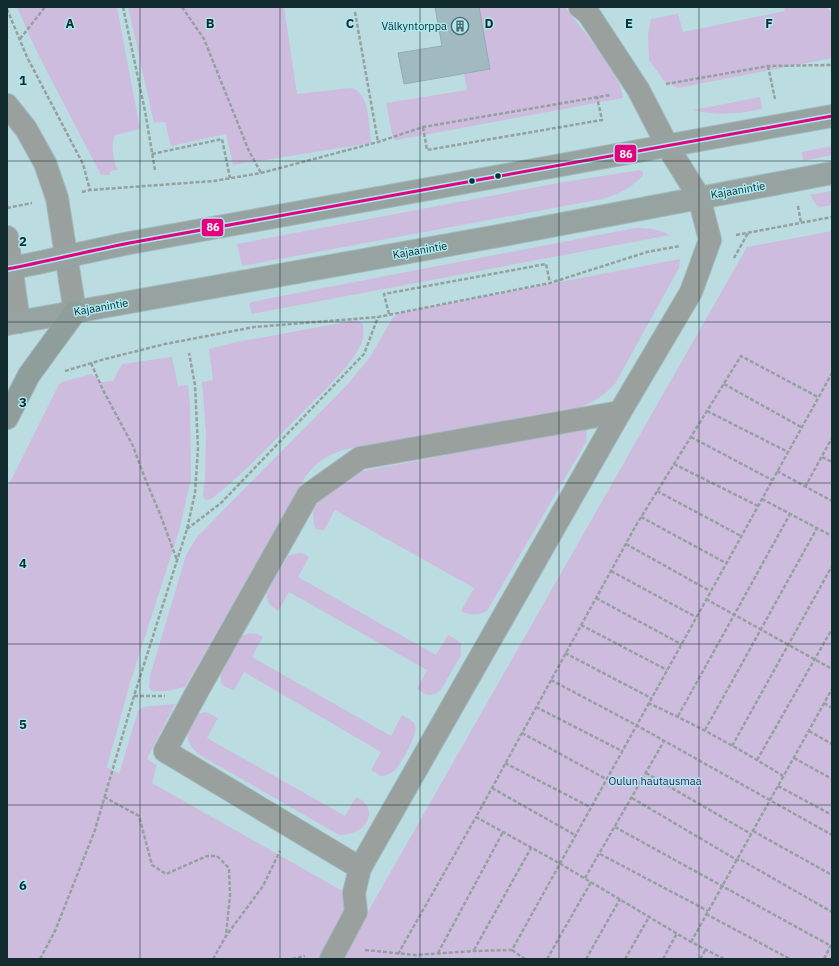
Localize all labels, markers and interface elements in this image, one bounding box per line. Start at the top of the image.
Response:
text: A [66,15,75,32]
text: B [206,15,215,32]
text: C [346,15,355,32]
text: D [484,15,494,32]
text: E [625,15,633,32]
text: F [765,15,773,32]
building icon: Välkyntorppa [450,16,470,36]
place label: Välkyntorppa [382,19,447,33]
text: 1 [19,72,27,89]
line badge: 86 [614,144,637,163]
text: 86 [619,147,633,161]
unlabelled marker [493,171,503,181]
unlabelled marker [467,176,477,186]
street label: Kajaanintie [710,178,766,202]
line badge: 86 [201,218,224,237]
text: 86 [206,220,220,234]
text: 2 [19,233,27,250]
street label: Kajaanintie [392,238,448,262]
street label: Kajaanintie [73,295,129,319]
text: 3 [19,394,27,411]
text: 4 [19,555,27,572]
text: 5 [19,716,27,733]
park label: Oulun hautausmaa [608,774,702,788]
text: 6 [19,877,27,894]

